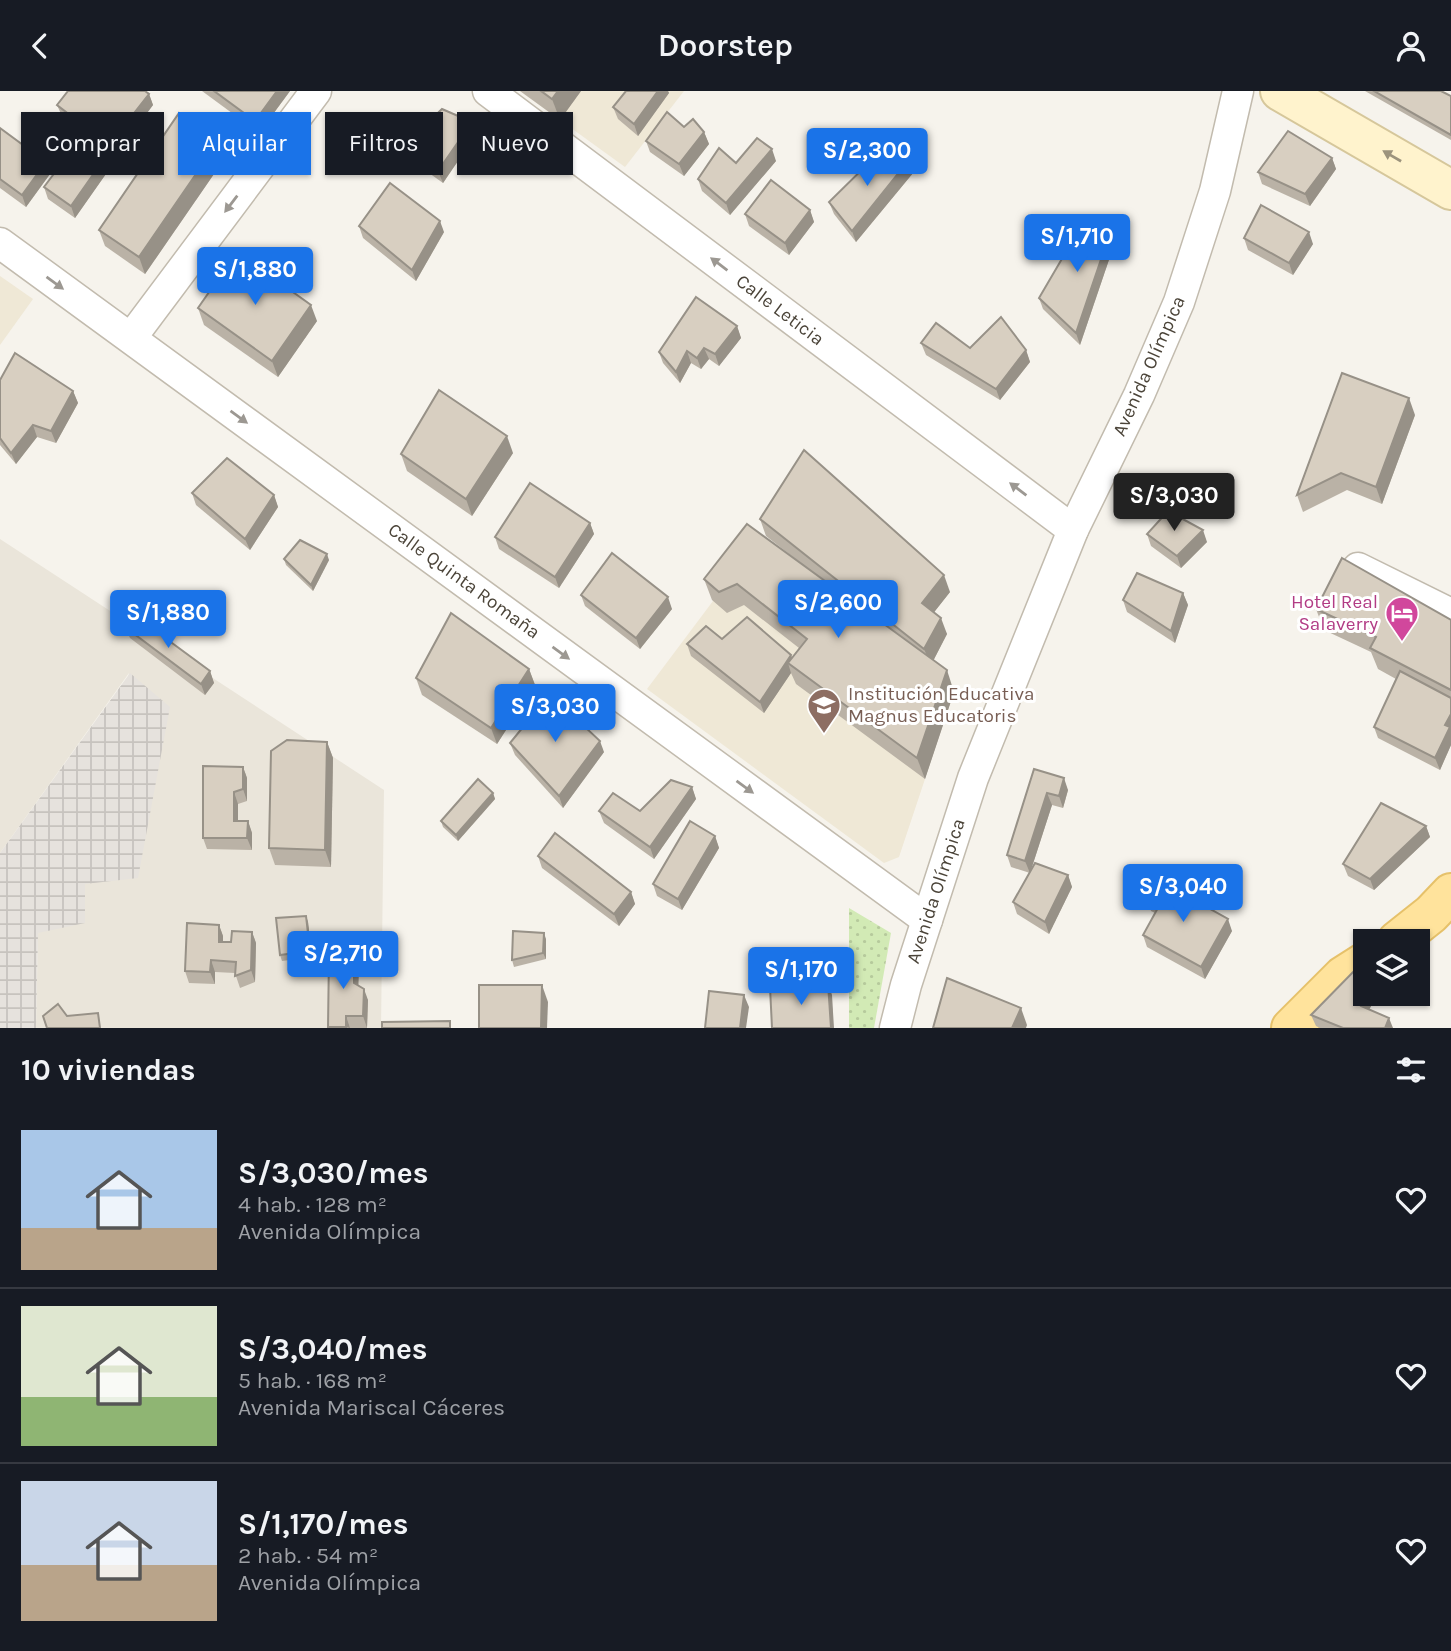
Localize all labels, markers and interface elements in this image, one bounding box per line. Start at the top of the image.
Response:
icon: back [21,27,59,65]
text: Doorstep [658,27,793,64]
icon: person [1392,27,1430,65]
chip: Comprar [21,112,164,175]
chip: Alquilar [178,112,311,175]
chip: Filtros [325,112,443,175]
chip: Nuevo [457,112,573,175]
pin: S/2,300 [802,129,932,188]
text: S/2,300 [823,137,911,164]
one-way arrow [1382,150,1402,162]
one-way arrow [224,195,239,213]
pin: S/1,710 [1012,215,1142,274]
text: S/1,710 [1040,223,1114,250]
pin: S/1,880 [190,247,320,307]
text: S/1,880 [213,256,297,283]
one-way arrow [709,257,728,271]
street label: Calle Leticia [732,270,828,350]
one-way arrow [46,276,64,290]
street label: Avenida Olímpica [1108,292,1190,440]
one-way arrow [230,410,248,424]
pin: S/3,030 [1109,473,1239,533]
one-way arrow [1009,482,1027,496]
text: S/3,030 [1129,482,1219,509]
street label: Calle Quinta Romaña [384,519,544,643]
pin: S/2,600 [773,581,903,640]
text: S/2,600 [794,589,882,616]
pin: S/1,880 [103,591,233,650]
place label: Hotel Real Salaverry [1291,591,1378,635]
hotel icon: Hotel Real Salaverry [1383,594,1421,643]
text: S/1,880 [126,599,210,626]
one-way arrow [552,645,570,659]
place label: Institución Educativa Magnus Educatoris [848,683,1035,727]
pin: S/3,030 [490,685,620,744]
school or university icon: Institución Educativa Magnus Educatoris [805,686,843,735]
text: S/3,030 [510,693,600,720]
one-way arrow [736,780,754,794]
street label: Avenida Olímpica [902,816,970,966]
pin: S/3,040 [1118,865,1248,924]
text: S/3,040 [1139,873,1227,900]
map controls [1353,929,1430,1006]
button: layers [1353,929,1430,1006]
pin: S/2,710 [278,932,408,991]
text: S/2,710 [303,940,383,967]
pin: S/1,170 [736,947,866,1007]
text: S/1,170 [764,956,838,983]
icon: filters [1392,1051,1430,1089]
text: 10 viviendas [21,1052,195,1088]
text: S/3,030/mes [238,1155,428,1191]
icon: home [77,1158,161,1242]
icon: heart [1392,1181,1430,1219]
text: 4 hab. · 128 m² [238,1191,387,1218]
text: Avenida Olímpica [238,1218,421,1245]
text: S/3,040/mes [238,1331,428,1367]
icon: home [77,1334,161,1418]
icon: heart [1392,1357,1430,1395]
text: 5 hab. · 168 m² [238,1367,387,1394]
text: Avenida Mariscal Cáceres [238,1394,505,1421]
text: S/1,170/mes [238,1506,409,1542]
icon: home [77,1509,161,1593]
icon: heart [1392,1532,1430,1570]
text: 2 hab. · 54 m² [238,1542,378,1569]
text: Avenida Olímpica [238,1569,421,1596]

